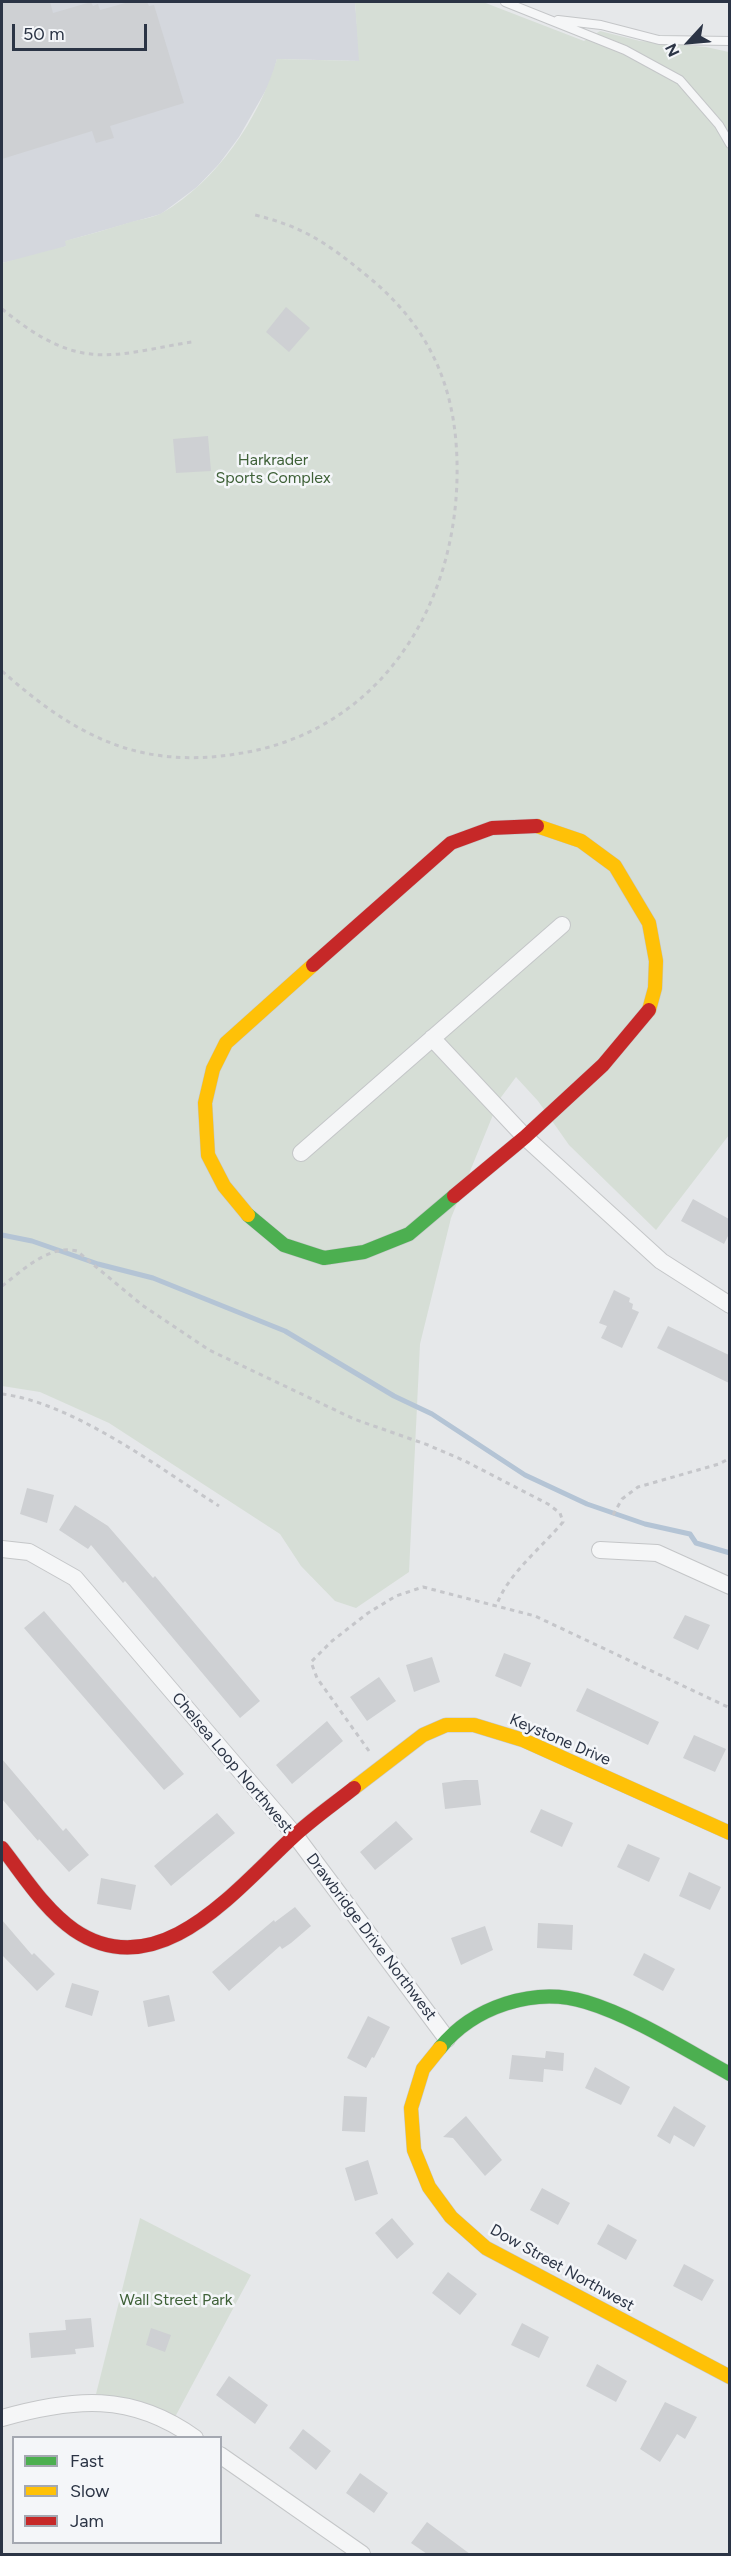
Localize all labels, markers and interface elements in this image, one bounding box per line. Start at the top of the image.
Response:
scale bar [15,12,150,50]
north arrow [659,12,719,72]
text: 50 m [23,23,65,45]
text: N [661,40,684,60]
park label: Harkrader Sports Complex [215,450,331,488]
street label: Chelsea Loop Northwest [167,1689,297,1837]
street label: Keystone Drive [507,1710,613,1770]
street label: Drawbridge Drive Northwest [302,1850,440,2024]
street label: Dow Street Northwest [487,2220,637,2316]
park label: Wall Street Park [119,2290,233,2310]
legend [12,2436,222,2544]
text: Fast [70,2450,104,2472]
text: Slow [70,2480,109,2502]
text: Jam [70,2510,104,2532]

